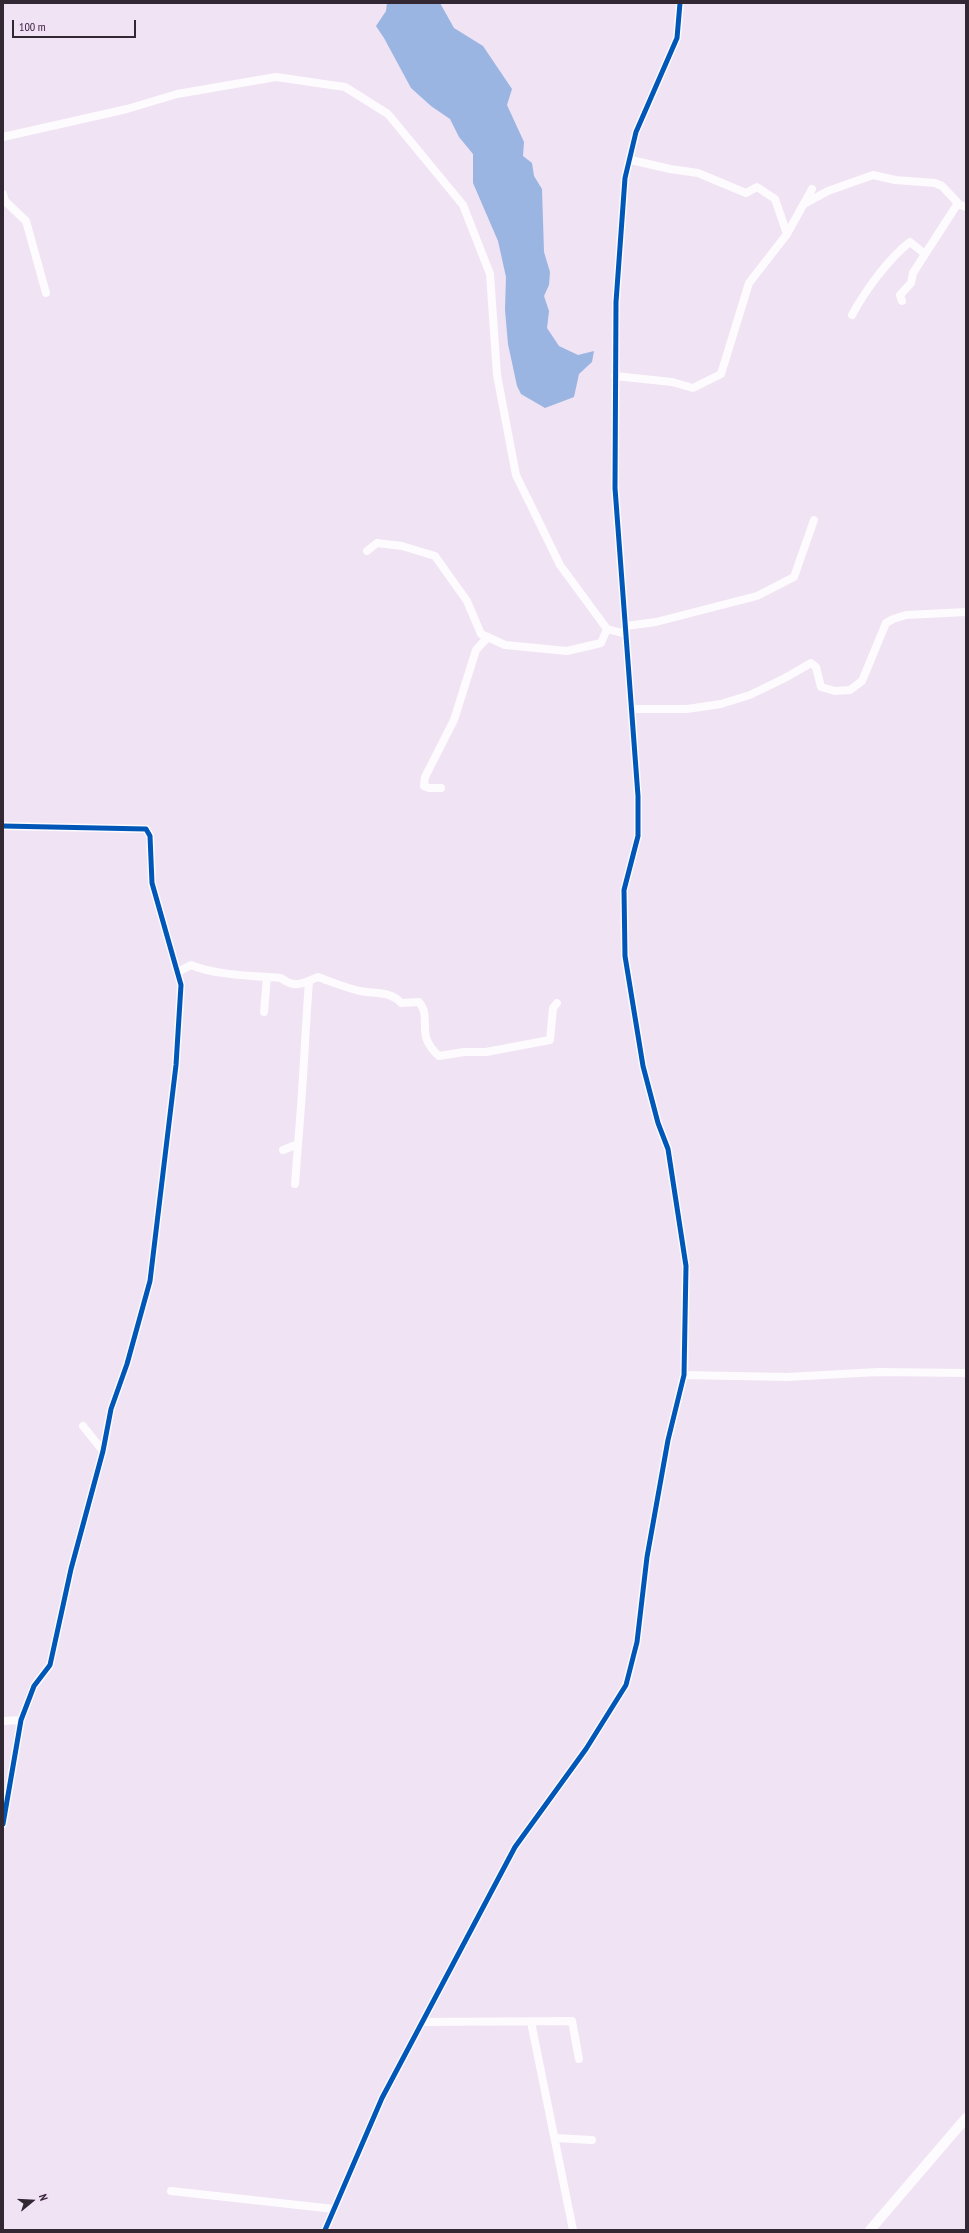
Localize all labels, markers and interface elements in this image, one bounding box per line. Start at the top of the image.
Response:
scale bar [14,12,138,38]
text: 100 m [19,19,46,34]
north arrow [12,2181,52,2221]
text: N [36,2192,51,2202]

